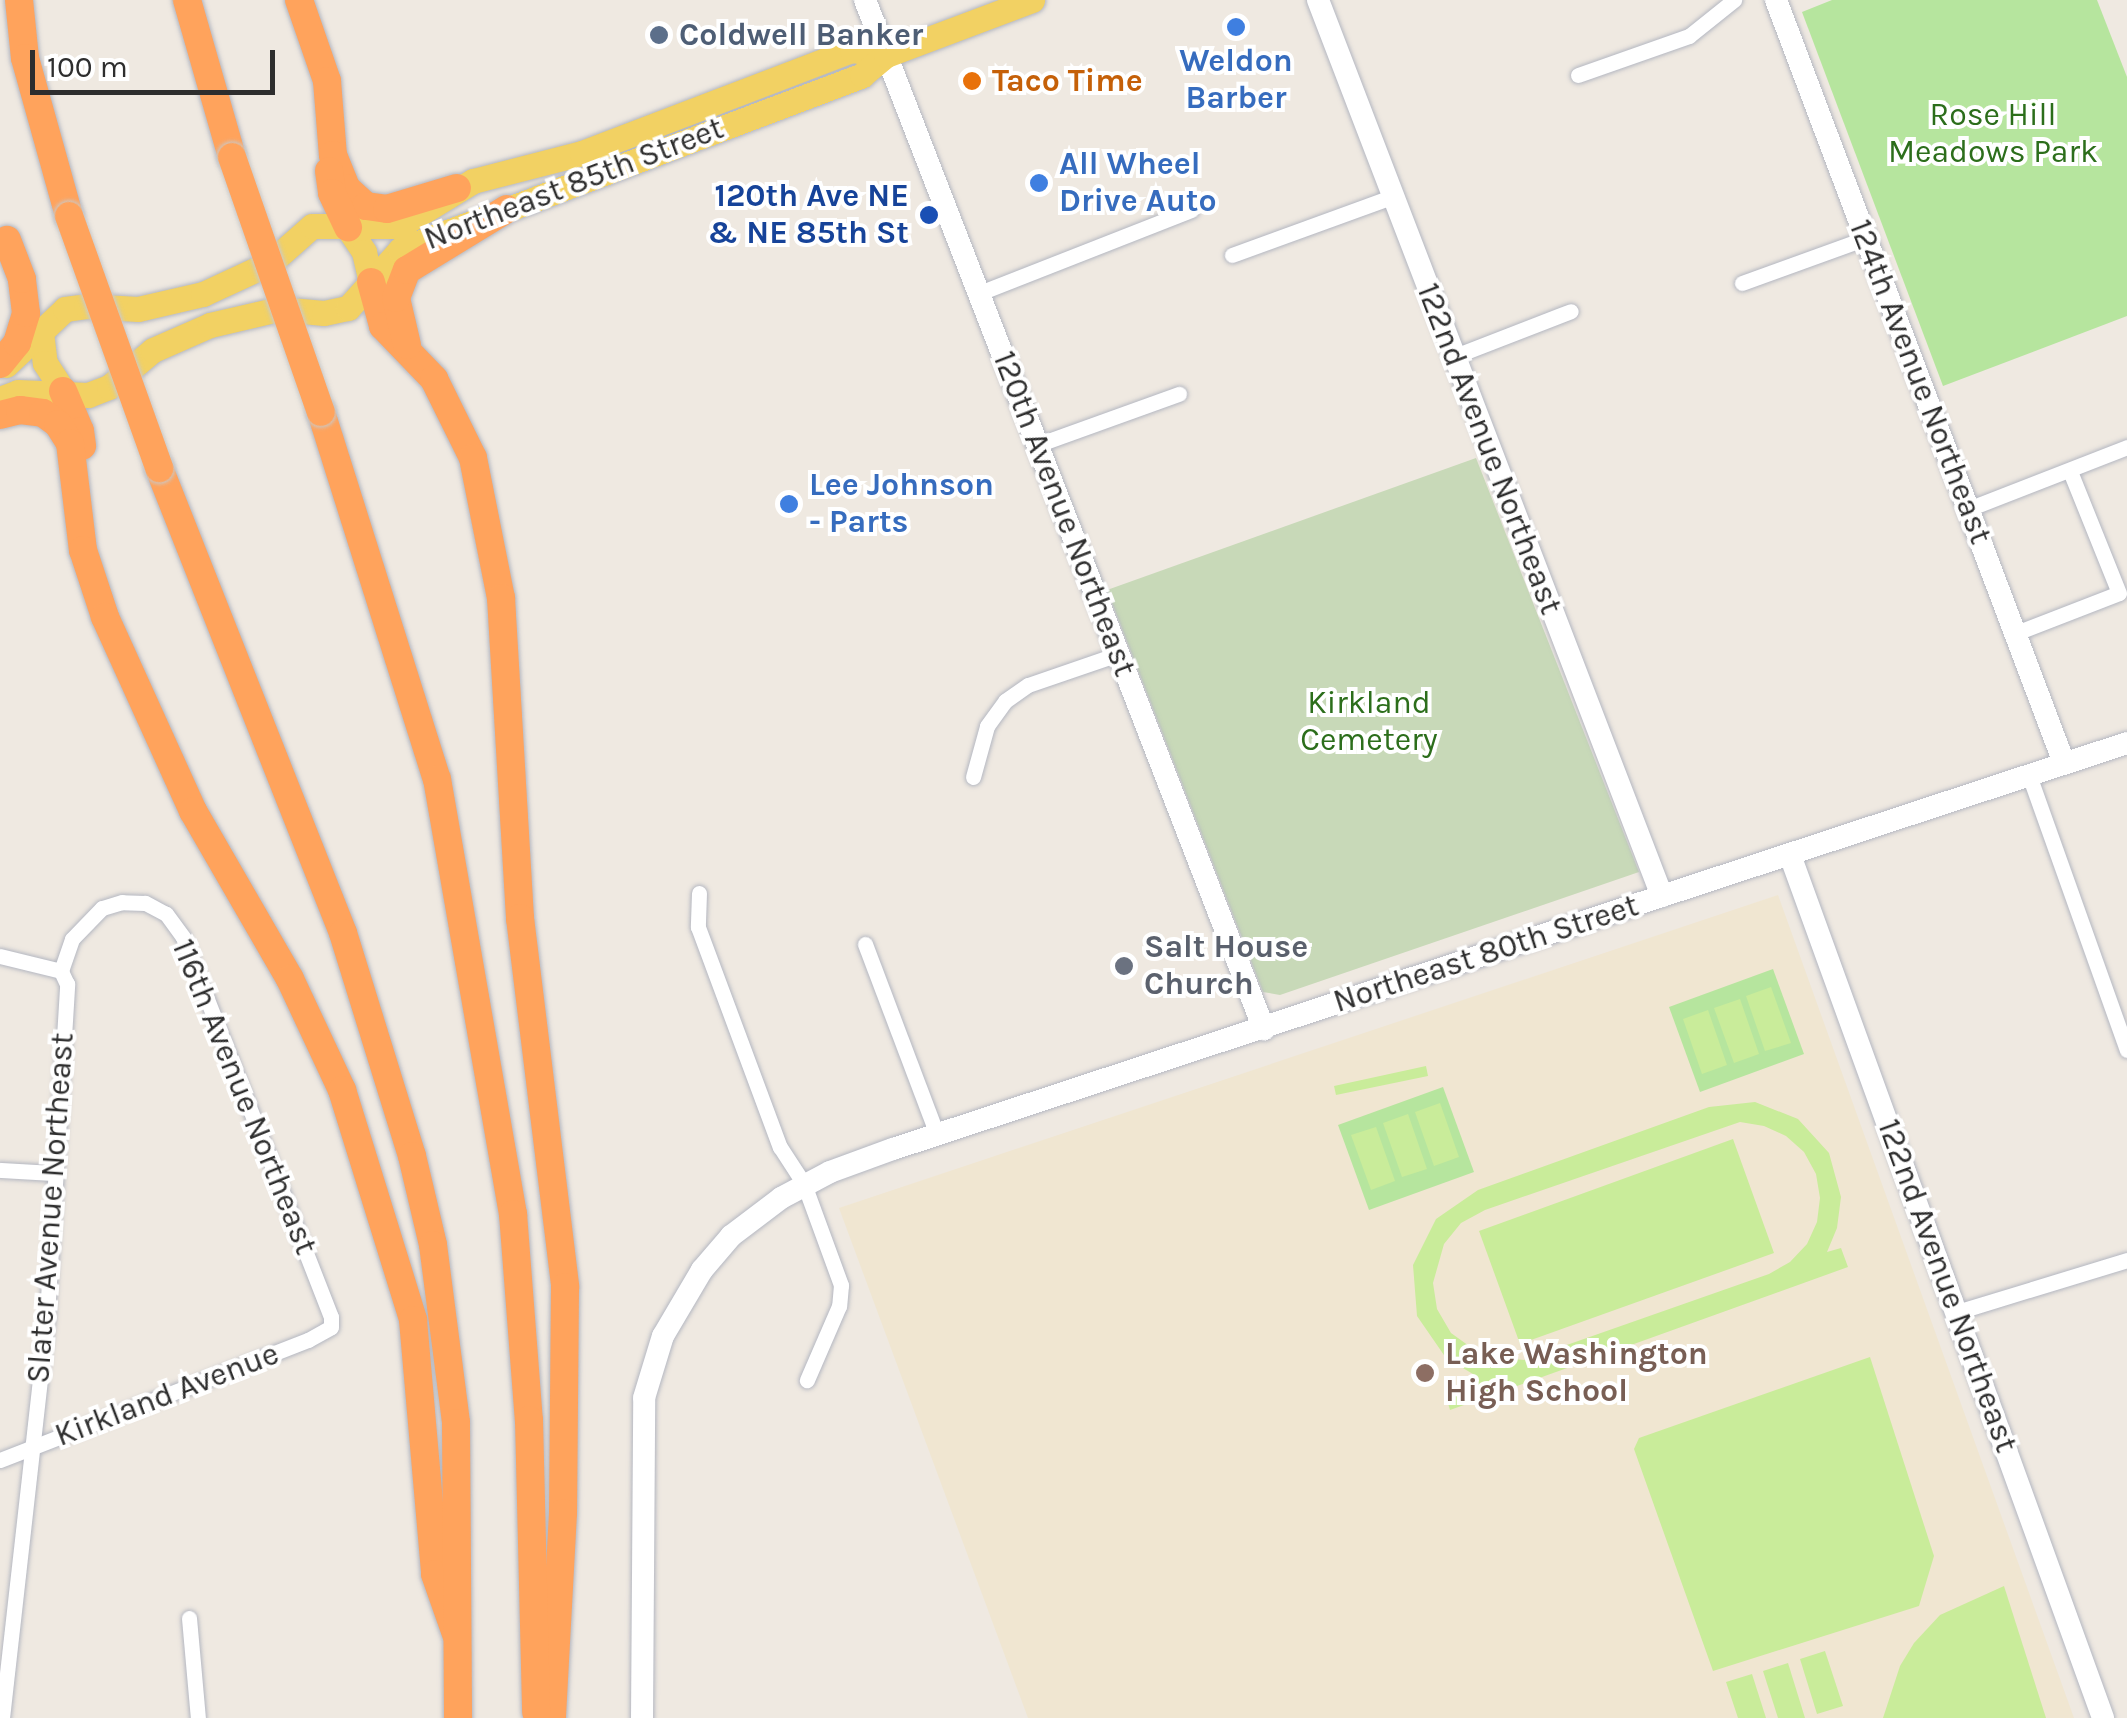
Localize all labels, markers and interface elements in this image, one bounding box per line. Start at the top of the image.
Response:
place label: Coldwell Banker [679,16,923,54]
marker: Weldon Barber [1225,16,1247,38]
marker: Coldwell Banker [648,24,670,46]
scale bar [35,30,280,92]
place label: Weldon Barber [1179,43,1293,118]
text: 100 m [47,49,128,85]
place label: Taco Time [992,62,1143,100]
marker: Taco Time [961,70,983,92]
park label: Rose Hill Meadows Park [1888,97,2098,172]
street label: Northeast 85th Street [419,109,729,259]
place label: All Wheel Drive Auto [1059,146,1217,221]
marker: All Wheel Drive Auto [1028,172,1050,194]
place label: 120th Ave NE & NE 85th St [707,178,909,253]
marker: 120th Ave NE & NE 85th St [918,204,940,226]
street label: 124th Avenue Northeast [1840,215,2000,549]
street label: 122nd Avenue Northeast [1408,278,1570,620]
street label: 120th Avenue Northeast [984,346,1144,682]
place label: Lee Johnson - Parts [809,467,994,542]
marker: Lee Johnson - Parts [778,493,800,515]
park label: Kirkland Cemetery [1300,685,1438,760]
street label: Northeast 80th Street [1329,887,1643,1021]
place label: Salt House Church [1144,929,1308,1004]
street label: 116th Avenue Northeast [163,934,325,1260]
marker: Salt House Church [1113,955,1135,977]
street label: Slater Avenue Northeast [20,1031,82,1385]
street label: 122nd Avenue Northeast [1869,1114,2025,1458]
street label: Kirkland Avenue [50,1335,284,1455]
place label: Lake Washington High School [1445,1336,1708,1411]
marker: Lake Washington High School [1414,1362,1436,1384]

